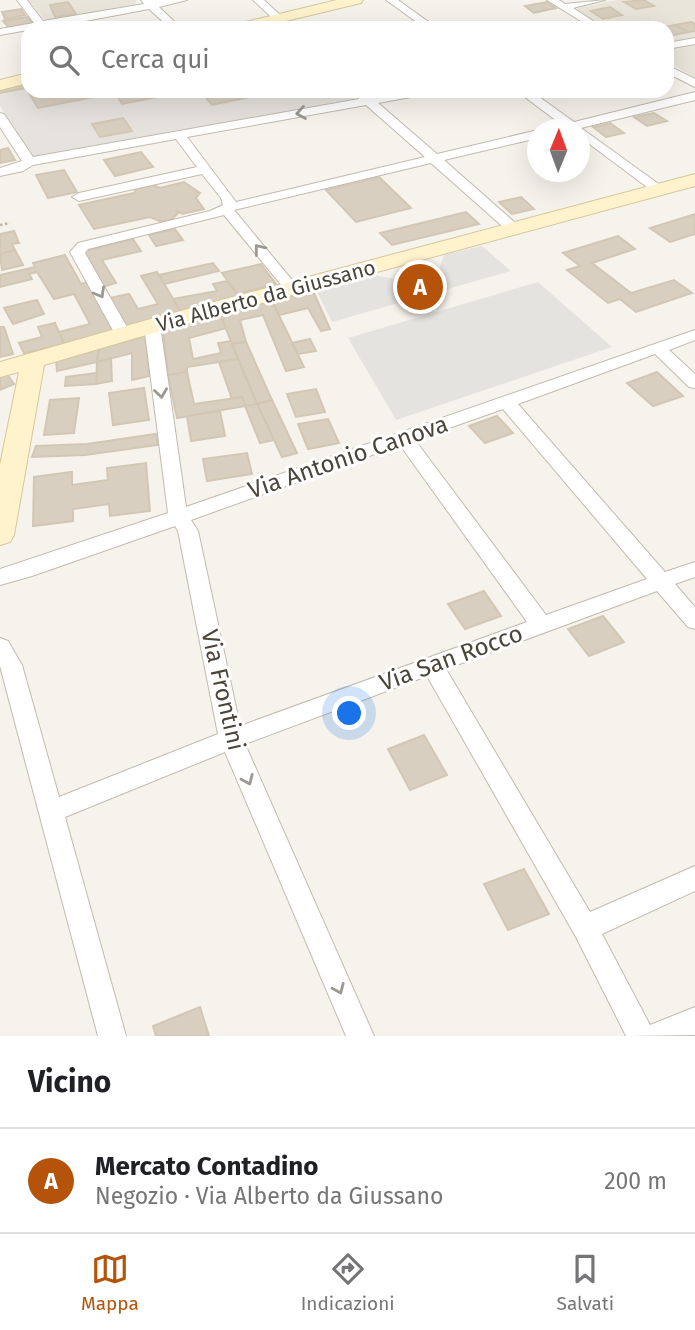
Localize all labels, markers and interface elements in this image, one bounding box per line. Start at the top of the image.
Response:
search box [21,21,674,98]
icon: search [45,41,83,79]
text: Cerca qui [101,44,210,75]
one-way arrow [295,105,307,120]
north arrow [527,119,590,182]
one-way arrow [255,245,267,258]
street label: Via Alberto da Giussano [153,254,379,338]
pin: A [397,261,443,313]
one-way arrow [92,285,105,298]
one-way arrow [154,387,169,399]
street label: Via Antonio Canova [244,410,452,504]
street label: Via San Rocco [376,619,526,697]
street label: Via Frontini [195,627,251,753]
your location [332,696,366,730]
one-way arrow [240,773,254,785]
one-way arrow [331,981,345,994]
text: Vicino [28,1064,111,1100]
text: Mercato Contadino [95,1151,319,1182]
text: A [44,1167,58,1195]
text: 200 m [604,1167,667,1195]
text: Negozio · Via Alberto da Giussano [95,1182,443,1210]
tab: Mappa [81,1250,139,1315]
tab: Indicazioni [301,1250,395,1315]
tab: Salvati [557,1250,614,1315]

